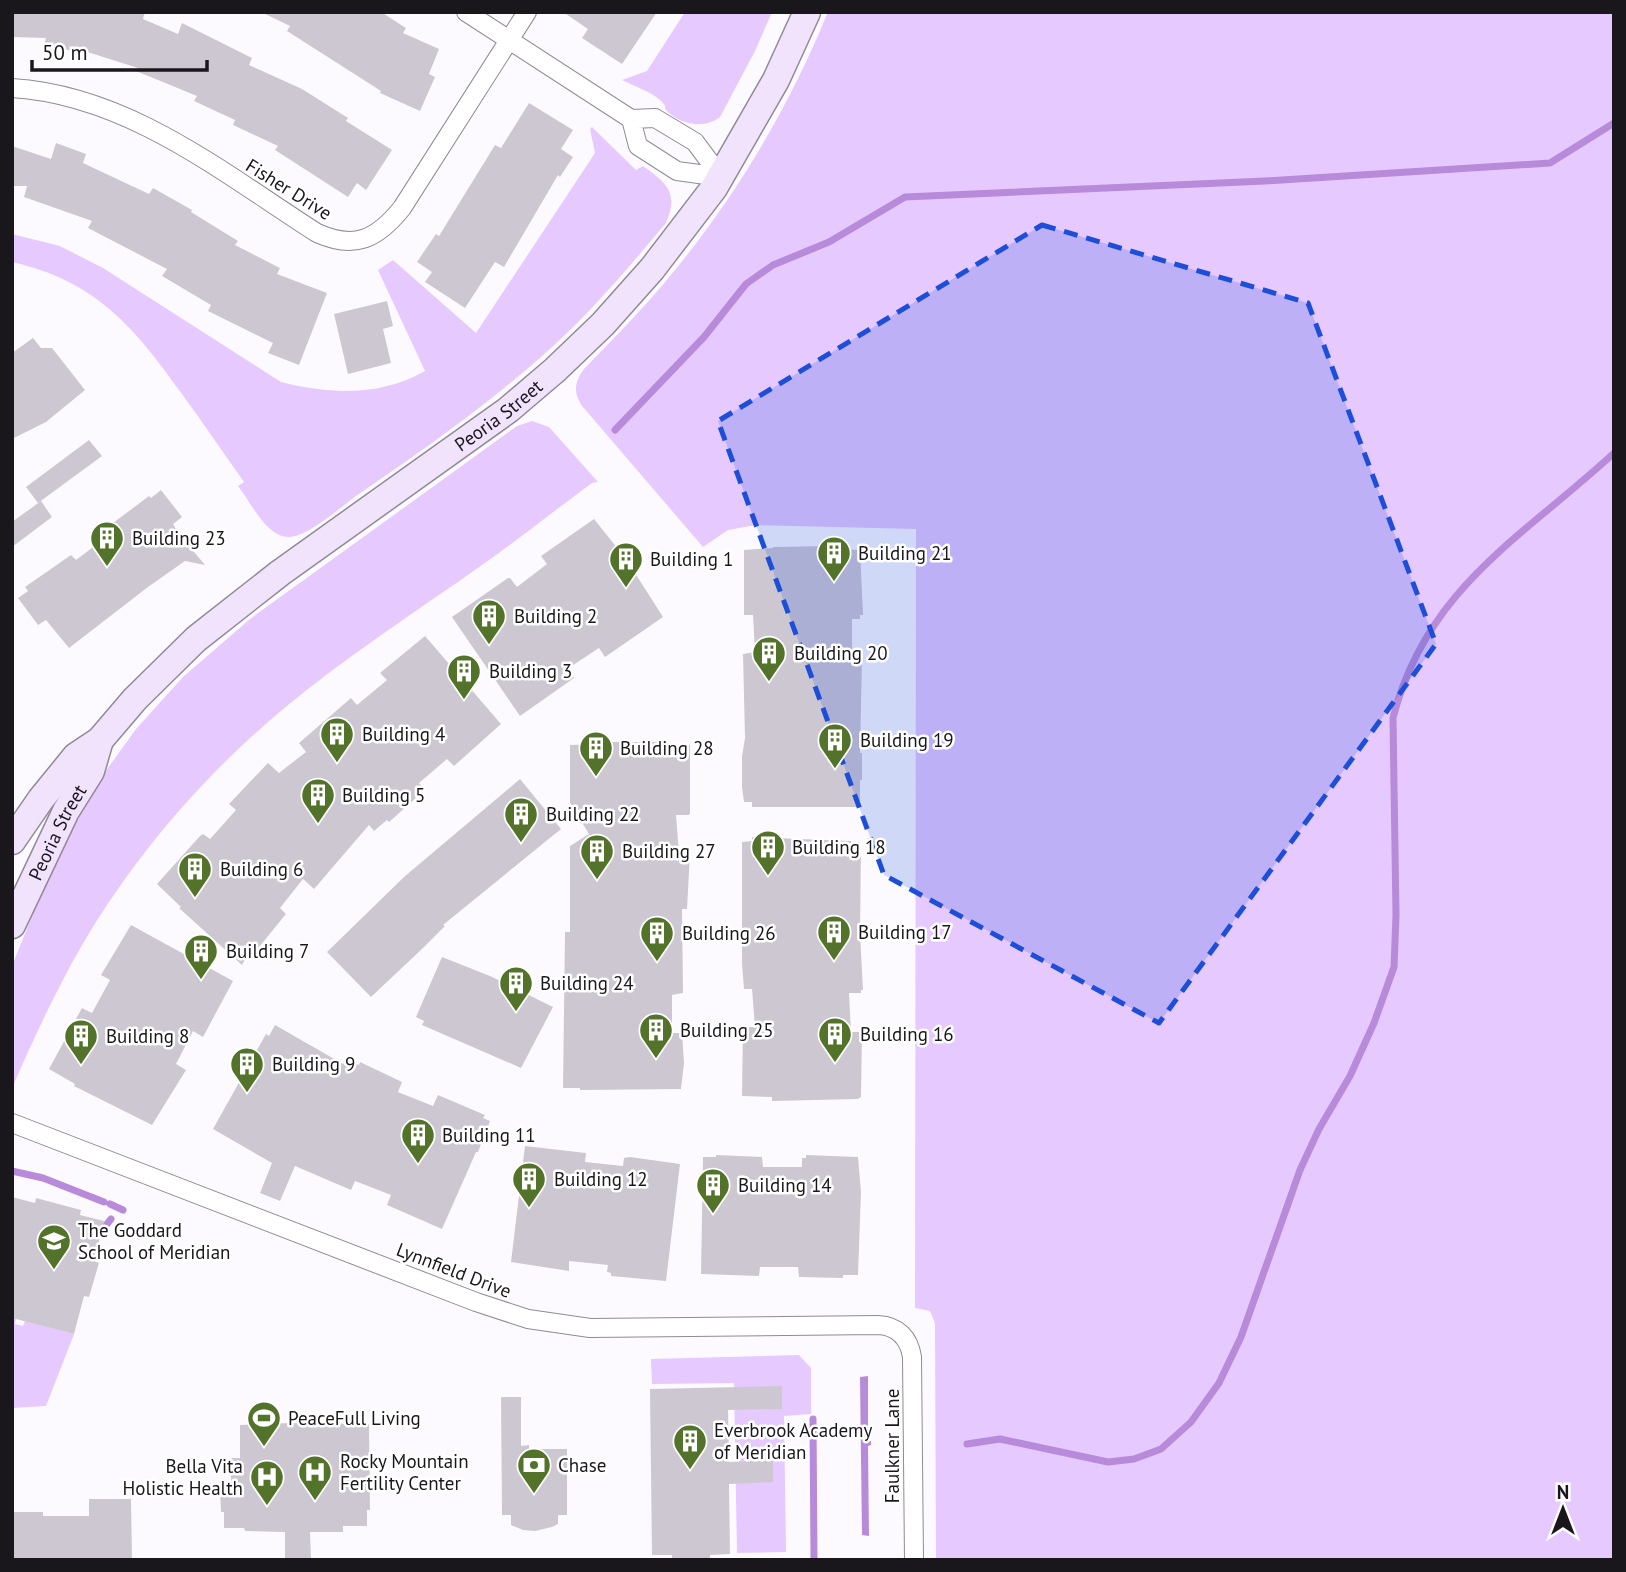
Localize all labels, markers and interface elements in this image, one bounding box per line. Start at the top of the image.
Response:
scale bar [32,28,206,72]
text: 50 m [42,39,88,66]
street label: Fisher Drive [241,153,337,225]
street label: Peoria Street [450,374,548,456]
building icon: Building 23 [88,519,126,568]
place label: Building 23 [132,526,226,550]
building icon: Building 21 [815,534,853,583]
building icon: Building 1 [607,540,645,589]
place label: Building 21 [858,541,952,565]
place label: Building 1 [650,547,733,571]
building icon: Building 2 [470,597,508,646]
place label: Building 2 [514,604,597,628]
building icon: Building 20 [750,634,788,683]
place label: Building 20 [794,641,888,665]
building icon: Building 3 [445,652,483,701]
place label: Building 3 [489,659,572,683]
building icon: Building 4 [318,715,356,764]
building icon: Building 19 [816,721,854,770]
place label: Building 4 [362,722,445,746]
place label: Building 19 [860,728,954,752]
building icon: Building 28 [577,729,615,778]
place label: Building 28 [620,736,714,760]
building icon: Building 5 [299,776,337,825]
street label: Peoria Street [23,780,92,884]
place label: Building 5 [342,783,425,807]
building icon: Building 22 [502,795,540,844]
place label: Building 22 [546,802,640,826]
building icon: Building 18 [749,828,787,877]
building icon: Building 27 [578,832,616,881]
place label: Building 18 [792,835,886,859]
place label: Building 27 [622,839,716,863]
building icon: Building 6 [176,850,214,899]
place label: Building 6 [220,857,303,881]
building icon: Building 17 [815,913,853,962]
building icon: Building 26 [638,914,676,963]
place label: Building 17 [858,920,952,944]
place label: Building 26 [682,921,776,945]
building icon: Building 7 [182,932,220,981]
place label: Building 7 [226,939,309,963]
building icon: Building 24 [497,964,535,1013]
place label: Building 24 [540,971,634,995]
building icon: Building 25 [637,1011,675,1060]
building icon: Building 16 [816,1015,854,1064]
building icon: Building 8 [62,1017,100,1066]
place label: Building 25 [680,1018,774,1042]
place label: Building 16 [860,1022,954,1046]
place label: Building 8 [106,1024,189,1048]
building icon: Building 9 [228,1045,266,1094]
place label: Building 9 [272,1052,355,1076]
building icon: Building 11 [399,1116,437,1165]
place label: Building 11 [442,1123,536,1147]
building icon: Building 12 [510,1160,548,1209]
building icon: Building 14 [694,1166,732,1215]
place label: Building 12 [554,1167,648,1191]
place label: Building 14 [738,1173,832,1197]
place label: The Goddard School of Meridian [78,1218,231,1264]
school or university icon: The Goddard School of Meridian [35,1222,73,1271]
street label: Lynnfield Drive [393,1237,515,1303]
street label: Faulkner Lane [880,1389,904,1503]
sports icon: PeaceFull Living [245,1399,283,1448]
place label: PeaceFull Living [288,1406,421,1430]
place label: Everbrook Academy of Meridian [714,1418,872,1464]
building icon: Everbrook Academy of Meridian [671,1422,709,1471]
bank icon: Chase [515,1446,553,1495]
place label: Rocky Mountain Fertility Center [340,1449,469,1495]
hospital icon: Rocky Mountain Fertility Center [296,1453,334,1502]
place label: Chase [558,1453,606,1477]
place label: Bella Vita Holistic Health [122,1454,243,1500]
hospital icon: Bella Vita Holistic Health [248,1458,286,1507]
north arrow [1528,1474,1598,1544]
text: N [1557,1480,1569,1504]

